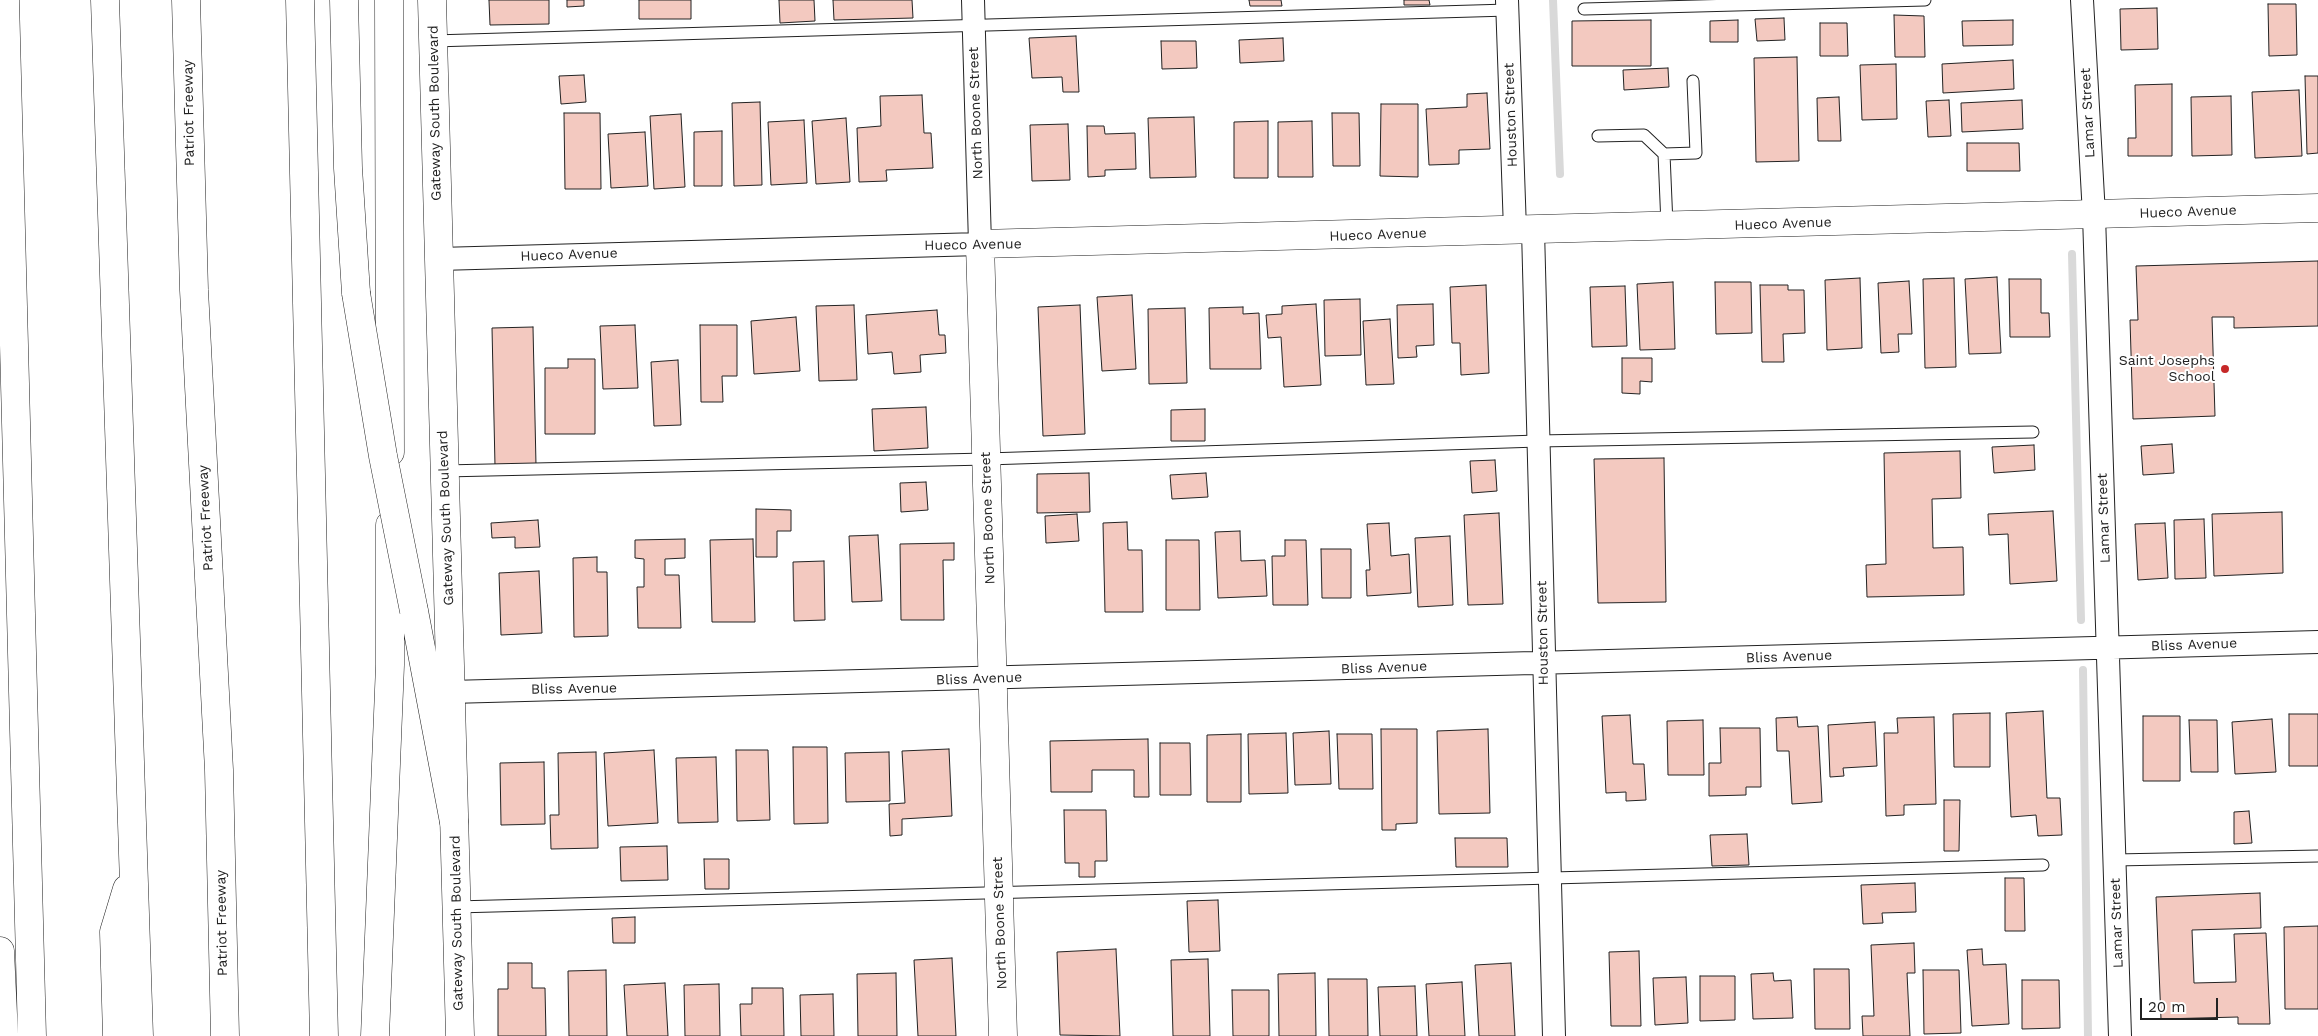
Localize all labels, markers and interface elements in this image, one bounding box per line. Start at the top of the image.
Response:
street label: Gateway South Boulevard [425,25,445,201]
street label: North Boone Street [965,46,987,180]
street label: Patriot Freeway [180,60,198,166]
street label: Houston Street [1501,63,1521,167]
street label: Lamar Street [2077,68,2099,158]
street label: Hueco Avenue [2139,202,2237,222]
street label: Hueco Avenue [1734,214,1832,234]
street label: Hueco Avenue [1329,225,1427,245]
street label: Hueco Avenue [924,236,1022,254]
street label: Hueco Avenue [520,245,618,265]
place label: Saint Josephs School [2119,353,2215,386]
marker: Saint Josephs School [2219,363,2231,375]
street label: Gateway South Boulevard [435,430,457,606]
street label: North Boone Street [977,451,999,585]
street label: Patriot Freeway [195,465,217,571]
street label: Lamar Street [2094,473,2114,563]
street label: Houston Street [1534,581,1552,685]
street label: Bliss Avenue [2151,635,2237,655]
street label: Bliss Avenue [1746,647,1832,667]
street label: Bliss Avenue [1341,658,1427,678]
street label: Bliss Avenue [936,669,1022,689]
street label: Bliss Avenue [531,680,617,698]
street label: Gateway South Boulevard [447,835,467,1011]
street label: North Boone Street [989,856,1011,990]
street label: Patriot Freeway [213,870,231,976]
street label: Lamar Street [2107,878,2127,968]
scale bar [2143,988,2220,1020]
text: 20 m [2148,998,2186,1016]

